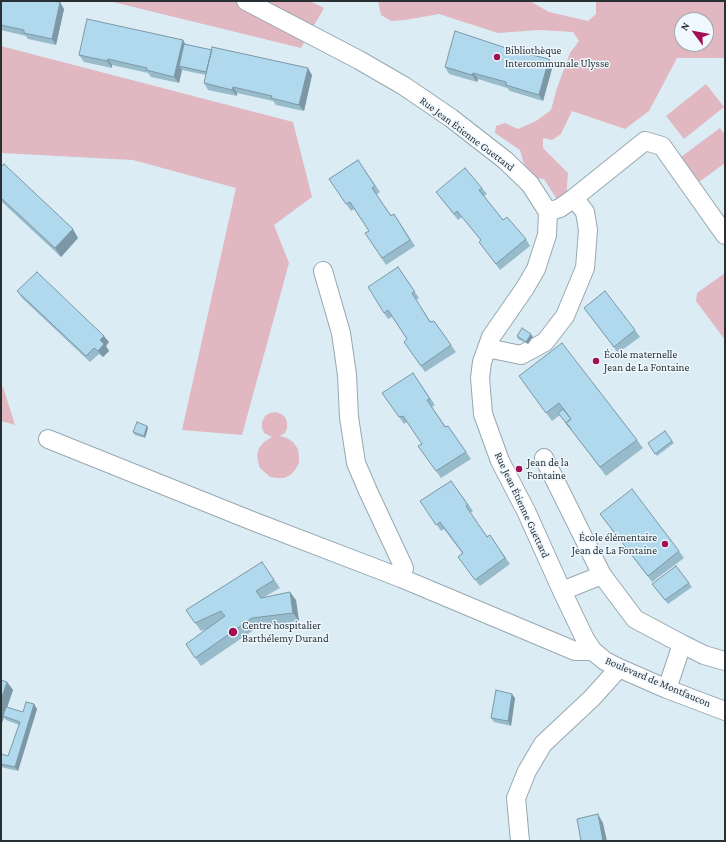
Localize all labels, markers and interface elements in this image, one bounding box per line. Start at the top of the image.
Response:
north arrow [674,12,714,52]
text: N [678,20,692,33]
place label: Bibliothèque Intercommunale Ulysse [505,44,609,70]
marker: Bibliothèque Intercommunale Ulysse [492,52,502,62]
street label: Rue Jean Étienne Guettard [417,94,517,174]
place label: École maternelle Jean de La Fontaine [604,348,689,374]
marker: École maternelle Jean de La Fontaine [591,356,601,366]
street label: Rue Jean Étienne Guettard [492,450,552,560]
place label: Jean de la Fontaine [527,456,569,482]
marker: Jean de la Fontaine [514,464,524,474]
place label: École élémentaire Jean de La Fontaine [572,531,657,557]
marker: École élémentaire Jean de La Fontaine [660,539,670,549]
place label: Centre hospitalier Barthélemy Durand [242,619,329,645]
marker: Centre hospitalier Barthélemy Durand [227,626,239,638]
street label: Boulevard de Montfaucon [603,654,713,710]

